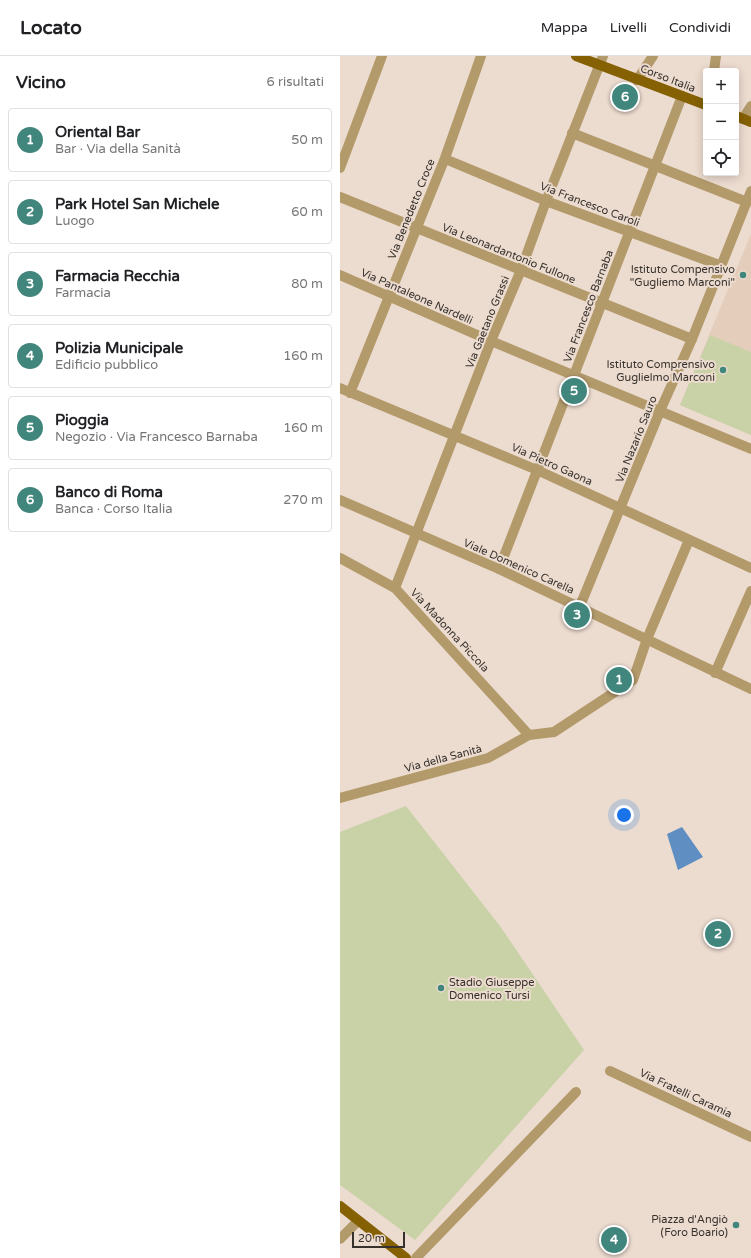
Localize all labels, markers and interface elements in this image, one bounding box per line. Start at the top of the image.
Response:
text: Locato [20,17,82,39]
text: Mappa [541,19,588,36]
text: Livelli [610,19,647,36]
text: Condividi [669,19,731,36]
street label: Corso Italia [638,62,697,95]
map controls [703,68,739,176]
button: + [703,68,739,104]
text: Vicino [16,72,66,93]
text: 6 risultati [267,74,324,90]
pin: 6 [612,82,638,112]
button: − [703,104,739,140]
text: Oriental Bar [55,123,140,141]
text: 1 [26,132,34,148]
text: 50 m [291,132,323,148]
button: locate [703,140,739,176]
text: Bar · Via della Sanità [55,141,181,157]
street label: Via Benedetto Croce [385,157,438,261]
street label: Via Francesco Caroli [538,179,641,229]
text: Park Hotel San Michele [55,195,220,213]
text: 2 [26,204,34,220]
text: 60 m [291,204,323,220]
text: Luogo [55,213,94,229]
street label: Via Leonardantonio Fullone [440,221,578,286]
street label: Via Francesco Barnaba [561,248,616,364]
place label: Istituto Compensivo "Gugliemo Marconi" [630,263,735,289]
street label: Via Pantaleone Nardelli [359,266,475,327]
text: Farmacia Recchia [55,267,180,285]
marker: Istituto Compensivo "Gugliemo Marconi" [738,270,748,280]
street label: Via Gaetano Grassi [463,274,512,370]
text: 3 [26,276,34,292]
text: 80 m [291,276,323,292]
text: Farmacia [55,285,111,301]
text: Polizia Municipale [55,339,183,357]
text: 4 [26,348,34,364]
text: 160 m [283,348,323,364]
text: Edificio pubblico [55,357,158,373]
place label: Istituto Comprensivo Guglielmo Marconi [607,358,715,384]
marker: Istituto Comprensivo Guglielmo Marconi [718,365,728,375]
pin: 5 [561,376,587,406]
street label: Via Nazario Sauro [613,393,660,485]
text: Pioggia [55,411,109,429]
text: 5 [26,420,34,436]
text: 160 m [283,420,323,436]
text: Negozio · Via Francesco Barnaba [55,429,258,445]
street label: Via Pietro Gaona [509,441,594,488]
text: Banco di Roma [55,483,163,501]
text: 6 [26,492,34,508]
text: 270 m [283,492,323,508]
text: Banca · Corso Italia [55,501,172,517]
street label: Viale Domenico Carella [461,536,576,597]
street label: Via Madonna Piccola [408,586,492,675]
pin: 3 [564,600,590,630]
pin: 1 [606,665,632,695]
street label: Via della Sanità [403,742,483,775]
your location [614,805,634,825]
pin: 2 [705,919,731,949]
place label: Stadio Giuseppe Domenico Tursi [449,976,535,1002]
marker: Stadio Giuseppe Domenico Tursi [436,983,446,993]
street label: Via Fratelli Caramia [637,1066,734,1121]
place label: Piazza d'Angiò (Foro Boario) [651,1213,728,1239]
marker: Piazza d'Angiò (Foro Boario) [731,1220,741,1230]
pin: 4 [601,1225,627,1255]
scale bar [352,1230,405,1249]
text: 20 m [358,1232,385,1245]

